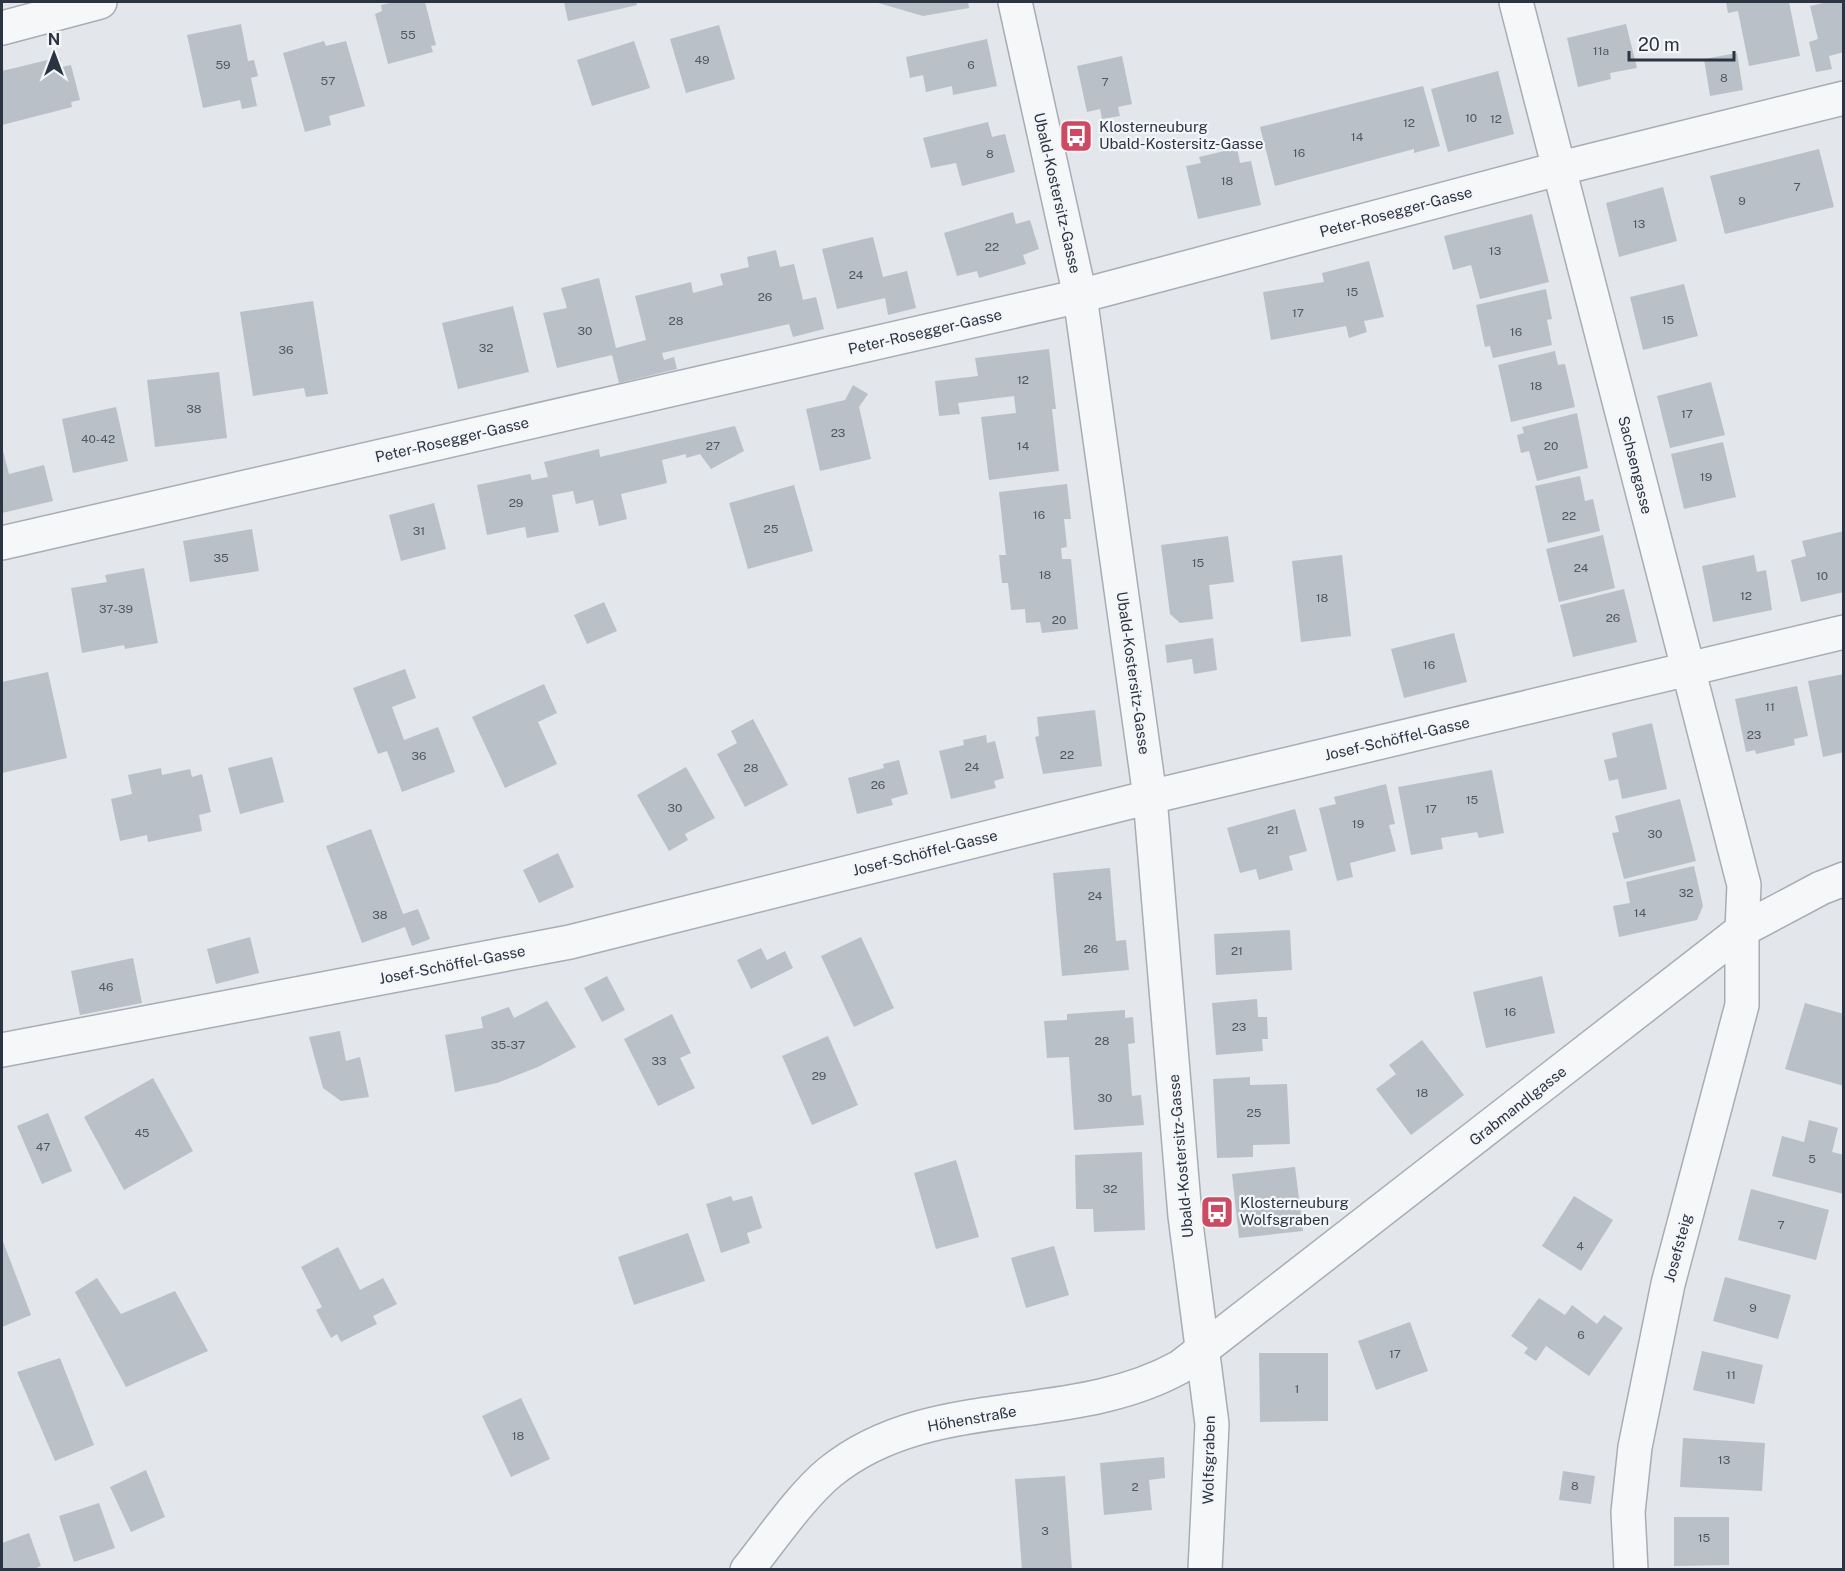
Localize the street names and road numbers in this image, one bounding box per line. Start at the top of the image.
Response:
street label: Ubald-Kostersitz-Gasse [1031,111,1084,275]
street label: Peter-Rosegger-Gasse [1318,183,1474,240]
street label: Peter-Rosegger-Gasse [846,306,1003,357]
street label: Peter-Rosegger-Gasse [373,414,530,465]
street label: Sachsengasse [1615,414,1656,516]
street label: Ubald-Kostersitz-Gasse [1114,590,1153,756]
street label: Josef-Schöffel-Gasse [1322,713,1471,764]
street label: Josef-Schöffel-Gasse [851,826,999,879]
street label: Josef-Schöffel-Gasse [377,942,527,987]
street label: Grabmandlgasse [1466,1062,1570,1149]
street label: Ubald-Kostersitz-Gasse [1165,1073,1196,1239]
street label: Josefsteig [1660,1212,1695,1284]
street label: Höhenstraße [926,1402,1018,1435]
street label: Wolfsgraben [1199,1415,1218,1505]

